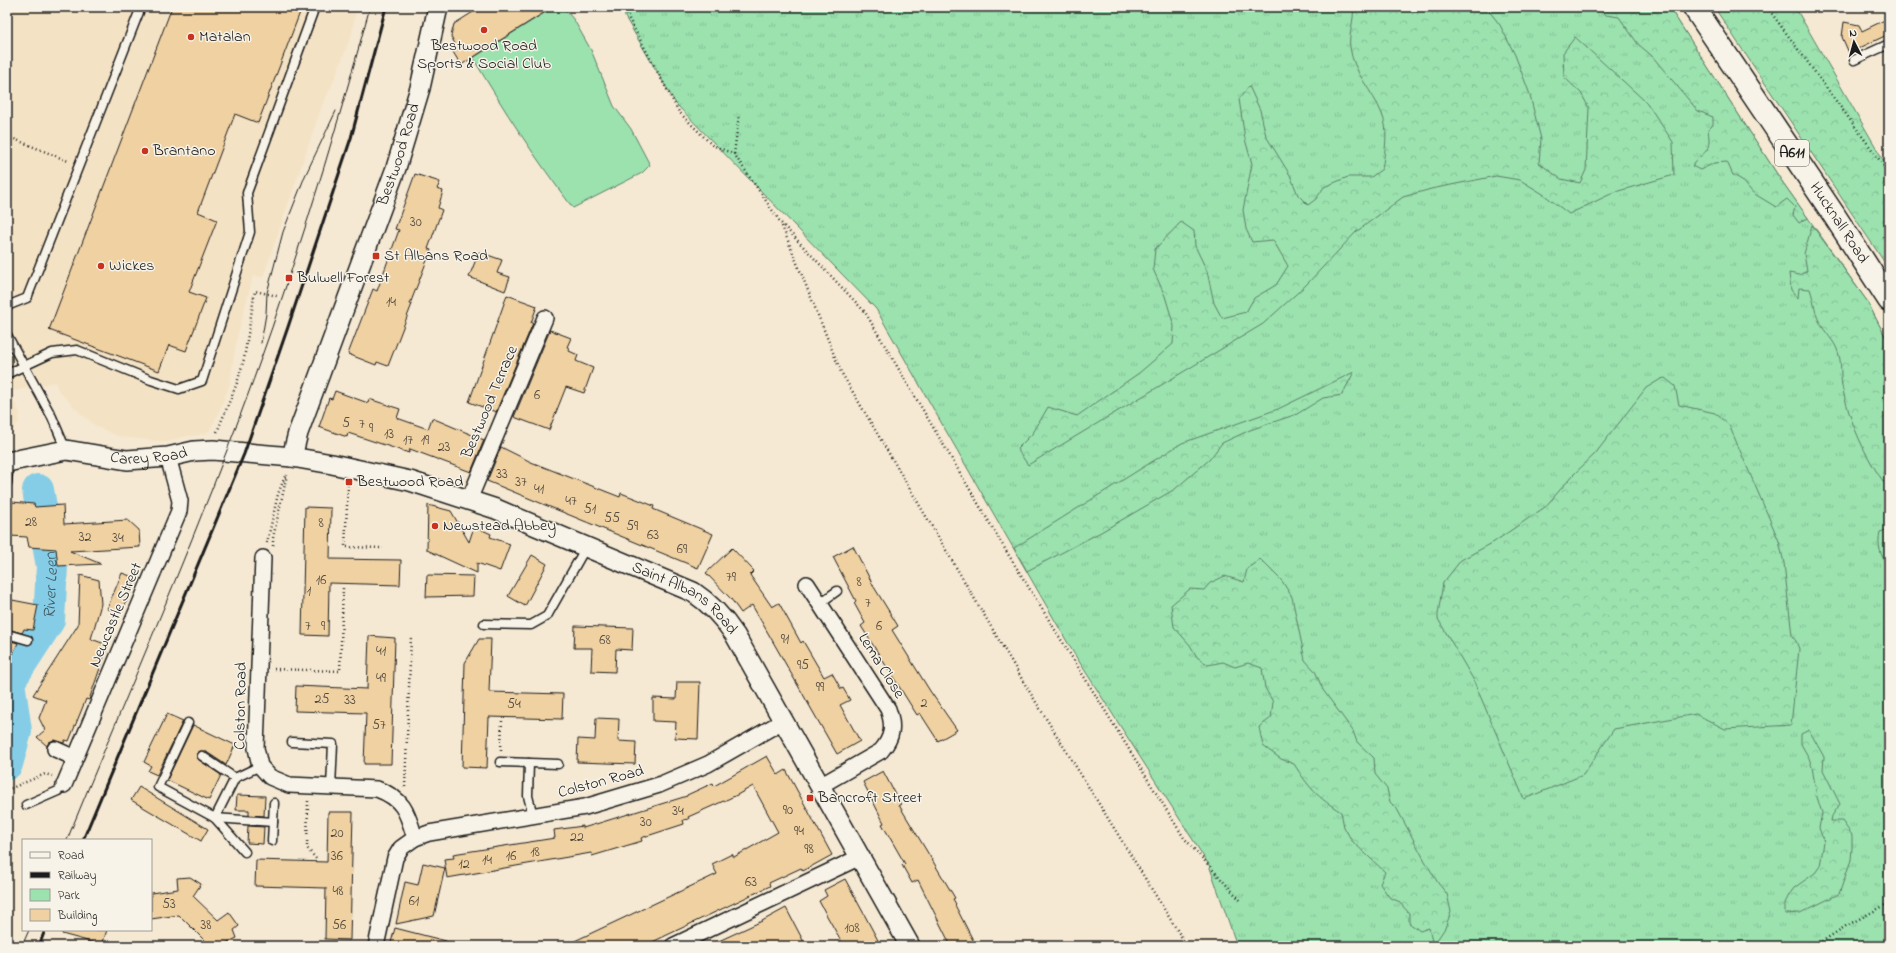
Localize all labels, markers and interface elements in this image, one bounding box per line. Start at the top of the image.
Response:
north arrow [1834,22,1874,62]
place label: Matalan [199,25,251,49]
marker: Bestwood Road Sports & Social Club [479,25,489,35]
text: N [1849,25,1858,41]
marker: Matalan [186,32,196,42]
place label: Bestwood Road Sports & Social Club [417,34,552,76]
street label: Bestwood Road [371,100,427,210]
place label: Brantano [152,139,215,163]
road number: A611 [1775,140,1809,166]
marker: Brantano [140,146,150,156]
street label: Hucknall Road [1803,177,1874,268]
house number: 30 [410,212,422,233]
place label: St Albans Road [384,244,488,268]
marker: St Albans Road [371,251,381,261]
place label: Wickes [109,254,155,278]
marker: Wickes [96,261,106,271]
place label: Bulwell Forest [296,266,390,290]
marker: Bulwell Forest [284,273,294,283]
house number: 14 [386,292,396,313]
street label: Bestwood Terrace [455,341,525,463]
house number: 6 [534,385,540,406]
house number: 5 [342,413,350,434]
house number: 7 [359,414,365,435]
house number: 9 [369,418,374,439]
house number: 13 [384,424,394,445]
house number: 17 [403,430,413,451]
house number: 19 [421,430,430,451]
house number: 23 [438,437,451,458]
street label: Carey Road [109,441,190,472]
house number: 33 [496,464,508,485]
place label: Bestwood Road [356,470,463,494]
house number: 37 [515,472,527,493]
marker: Bestwood Road [344,477,354,487]
house number: 41 [534,479,545,500]
house number: 47 [565,491,577,512]
house number: 51 [584,499,597,520]
house number: 55 [604,508,620,529]
house number: 28 [25,512,37,533]
house number: 8 [318,513,324,534]
place label: Newstead Abbey [443,514,556,538]
house number: 59 [626,516,639,537]
marker: Newstead Abbey [430,521,440,531]
house number: 63 [647,525,659,546]
house number: 32 [79,527,91,548]
house number: 34 [112,528,124,549]
house number: 69 [677,539,688,560]
water label: River Leen [37,550,65,620]
street label: Saint Albans Road [628,555,743,640]
street label: Newcastle Street [83,558,149,671]
house number: 79 [726,567,737,588]
house number: 16 [316,570,326,591]
house number: 8 [856,572,862,593]
house number: 1 [307,581,312,602]
house number: 7 [865,593,871,614]
house number: 7 [305,616,311,637]
house number: 9 [321,616,326,637]
house number: 6 [876,616,882,637]
house number: 91 [781,629,790,650]
street label: Lema Close [851,629,911,704]
house number: 68 [599,630,611,651]
house number: 41 [376,641,387,662]
house number: 95 [797,655,809,676]
street label: Colston Road [228,662,254,750]
house number: 49 [376,668,387,689]
house number: 99 [816,677,825,698]
house number: 25 [315,689,329,710]
house number: 33 [344,690,356,711]
house number: 2 [921,693,928,714]
house number: 54 [507,694,521,715]
house number: 57 [372,715,386,736]
street label: Colston Road [555,759,647,805]
place label: Bancroft Street [817,786,923,810]
marker: Bancroft Street [805,793,815,803]
house number: 90 [783,800,793,821]
house number: 34 [672,801,684,822]
house number: 30 [640,812,652,833]
house number: 94 [794,821,804,842]
house number: 20 [330,823,344,844]
house number: 22 [570,827,584,848]
legend [22,839,152,931]
house number: 98 [804,839,814,860]
house number: 18 [530,842,540,863]
house number: 36 [331,846,343,867]
house number: 16 [506,846,516,867]
text: Road [58,847,84,865]
house number: 14 [482,850,492,871]
house number: 12 [458,854,470,875]
text: Railway [58,867,97,886]
house number: 63 [745,872,757,893]
house number: 48 [332,881,344,902]
text: Park [58,887,80,905]
house number: 61 [409,891,420,912]
house number: 53 [162,894,176,915]
text: Building [57,907,97,926]
house number: 38 [200,915,212,936]
house number: 56 [332,915,346,936]
house number: 108 [844,918,860,939]

